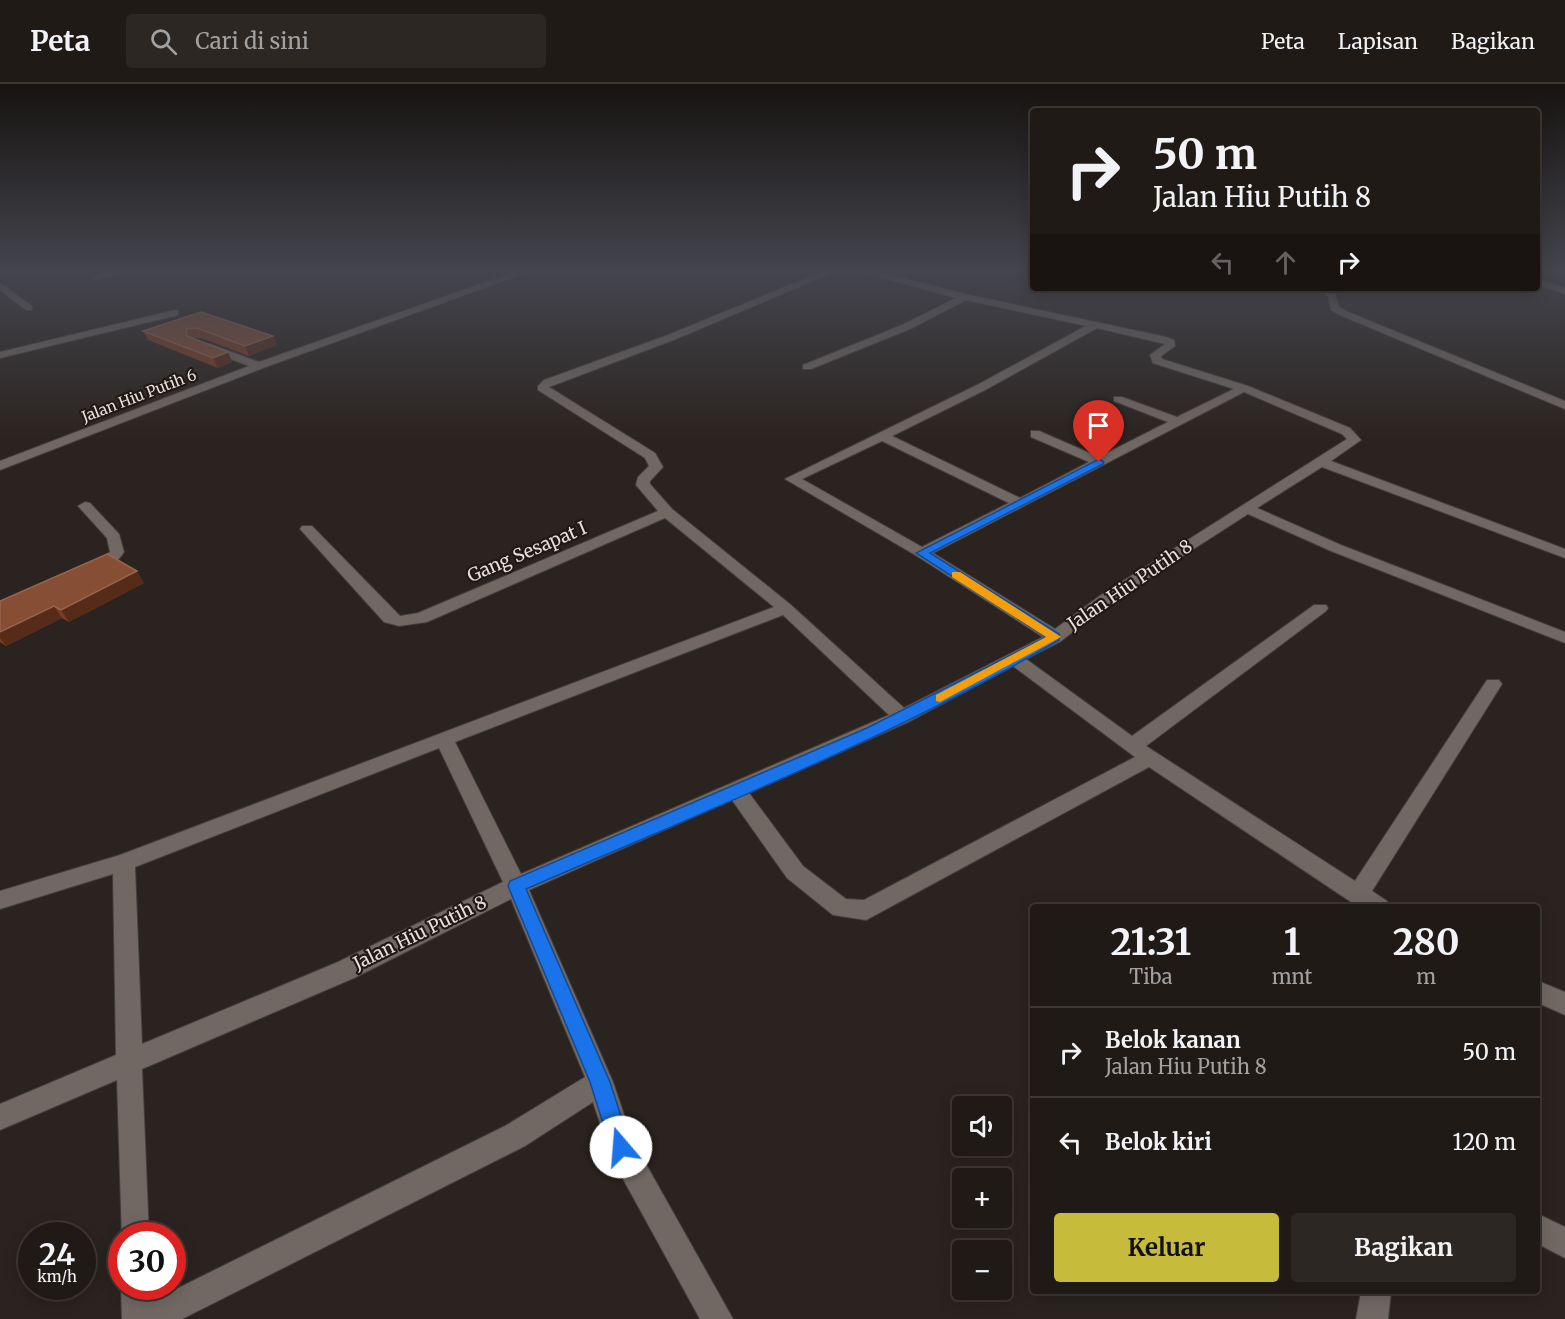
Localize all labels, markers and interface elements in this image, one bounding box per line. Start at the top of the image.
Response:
search box [126,14,546,68]
text: Peta [30,23,90,59]
icon: search [147,25,180,58]
text: Cari di sini [195,27,309,55]
text: Peta [1261,28,1305,55]
text: Lapisan [1338,28,1418,55]
text: Bagikan [1451,28,1535,55]
text: 50 m [1153,128,1257,180]
icon: right [1054,132,1132,210]
text: Jalan Hiu Putih 8 [1153,180,1371,214]
icon: left [1206,246,1239,279]
icon: ahead [1269,246,1302,279]
icon: right [1332,246,1365,279]
street label: Jalan Hiu Putih 6 [78,365,199,426]
pin [1073,400,1124,462]
icon: arrive [1082,409,1115,442]
street label: Gang Sesapat I [464,516,590,587]
street label: Jalan Hiu Putih 8 [1062,534,1196,635]
street label: Jalan Hiu Putih 8 [348,890,490,975]
text: 21:31 [1110,920,1191,965]
text: 1 [1284,920,1300,965]
text: 280 [1393,920,1460,965]
text: Tiba [1129,964,1172,989]
text: mnt [1272,964,1312,989]
text: m [1416,964,1436,989]
text: Belok kanan [1105,1026,1241,1054]
icon: right [1054,1036,1087,1069]
text: 50 m [1462,1038,1516,1066]
text: Jalan Hiu Putih 8 [1105,1054,1267,1079]
map controls [952,1096,1012,1300]
button: sound [952,1096,1012,1156]
position arrow [589,1115,653,1179]
icon: left [1054,1126,1087,1159]
text: Belok kiri [1105,1128,1212,1156]
text: 120 m [1452,1128,1516,1156]
button: + [952,1168,1012,1228]
button: Keluar [1054,1213,1279,1282]
button: Bagikan [1291,1213,1516,1282]
speed limit sign: 30 [108,1222,186,1300]
text: 24 [39,1235,75,1273]
button: − [952,1240,1012,1300]
text: km/h [37,1267,77,1286]

